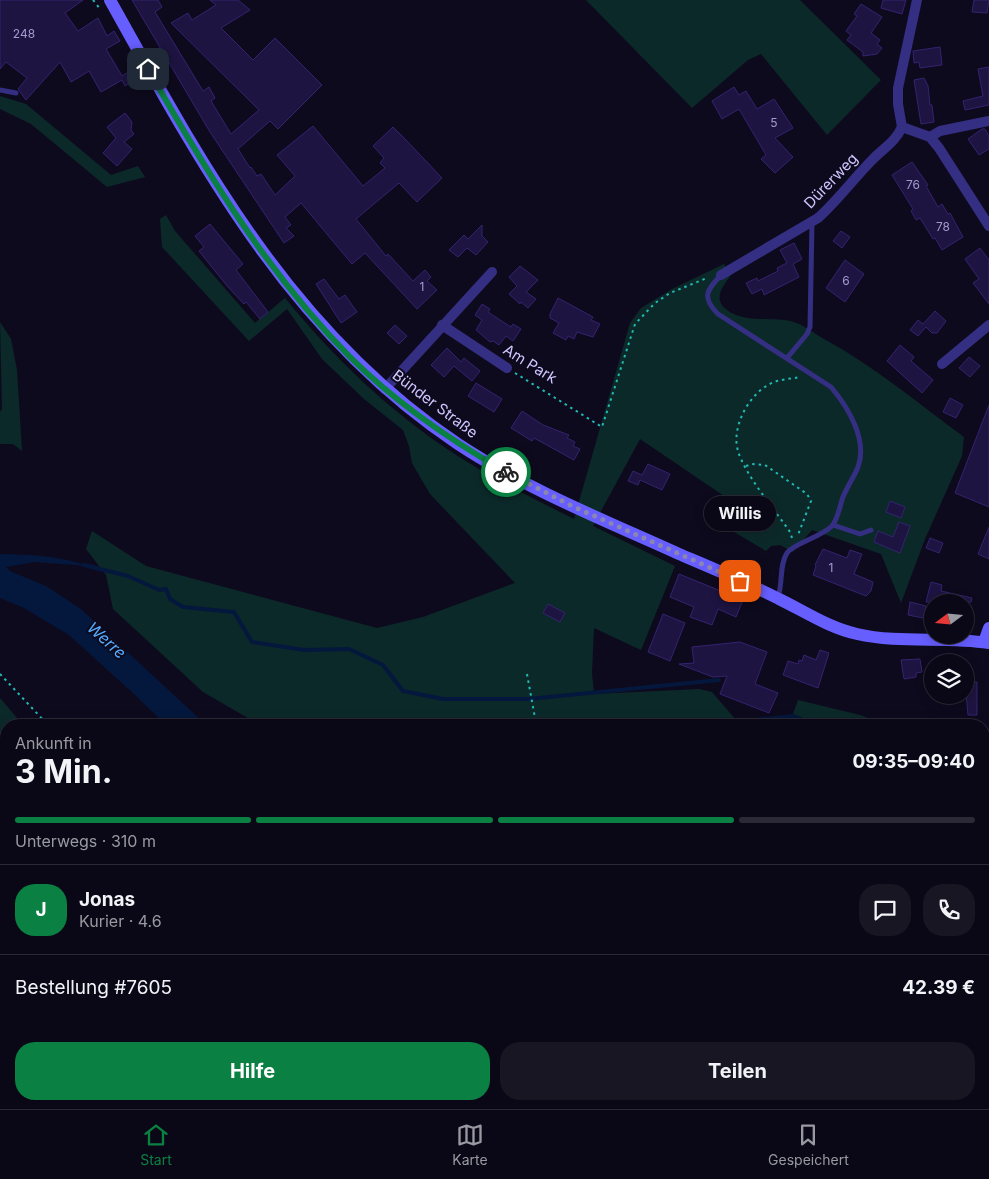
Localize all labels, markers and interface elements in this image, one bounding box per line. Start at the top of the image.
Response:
house number: 248 [13,26,35,41]
pin [127,48,169,90]
icon: home [134,55,162,83]
house number: 5 [770,115,778,130]
street label: Dürerweg [800,149,862,212]
house number: 76 [906,177,920,192]
house number: 78 [936,219,950,234]
house number: 6 [842,273,850,288]
house number: 1 [420,279,424,294]
street label: Am Park [500,340,561,388]
street label: Bünder Straße [389,365,482,442]
courier [481,447,531,497]
icon: bike [492,458,520,486]
callout: Willis [704,496,776,531]
text: Willis [719,503,761,523]
pin [719,560,761,602]
house number: 1 [829,560,833,575]
icon: bag [726,567,754,595]
north arrow [924,594,974,644]
map controls [924,594,974,704]
water label: Werre [83,617,131,663]
button: layers [924,654,974,704]
text: Ankunft in [15,733,92,753]
text: 09:35–09:40 [852,750,975,773]
text: 3 Min. [15,752,112,791]
text: Unterwegs · 310 m [15,831,156,851]
button: chat [859,884,911,936]
button: phone [923,884,975,936]
text: Jonas [79,888,135,911]
text: J [35,898,47,921]
text: Kurier · 4.6 [79,911,162,931]
text: Bestellung #7605 [15,976,172,999]
text: 42.39 € [902,976,975,999]
button: Hilfe [15,1042,490,1100]
button: Teilen [500,1042,975,1100]
tab: Start [140,1121,172,1168]
tab: Karte [452,1121,488,1168]
tab: Gespeichert [768,1121,849,1168]

